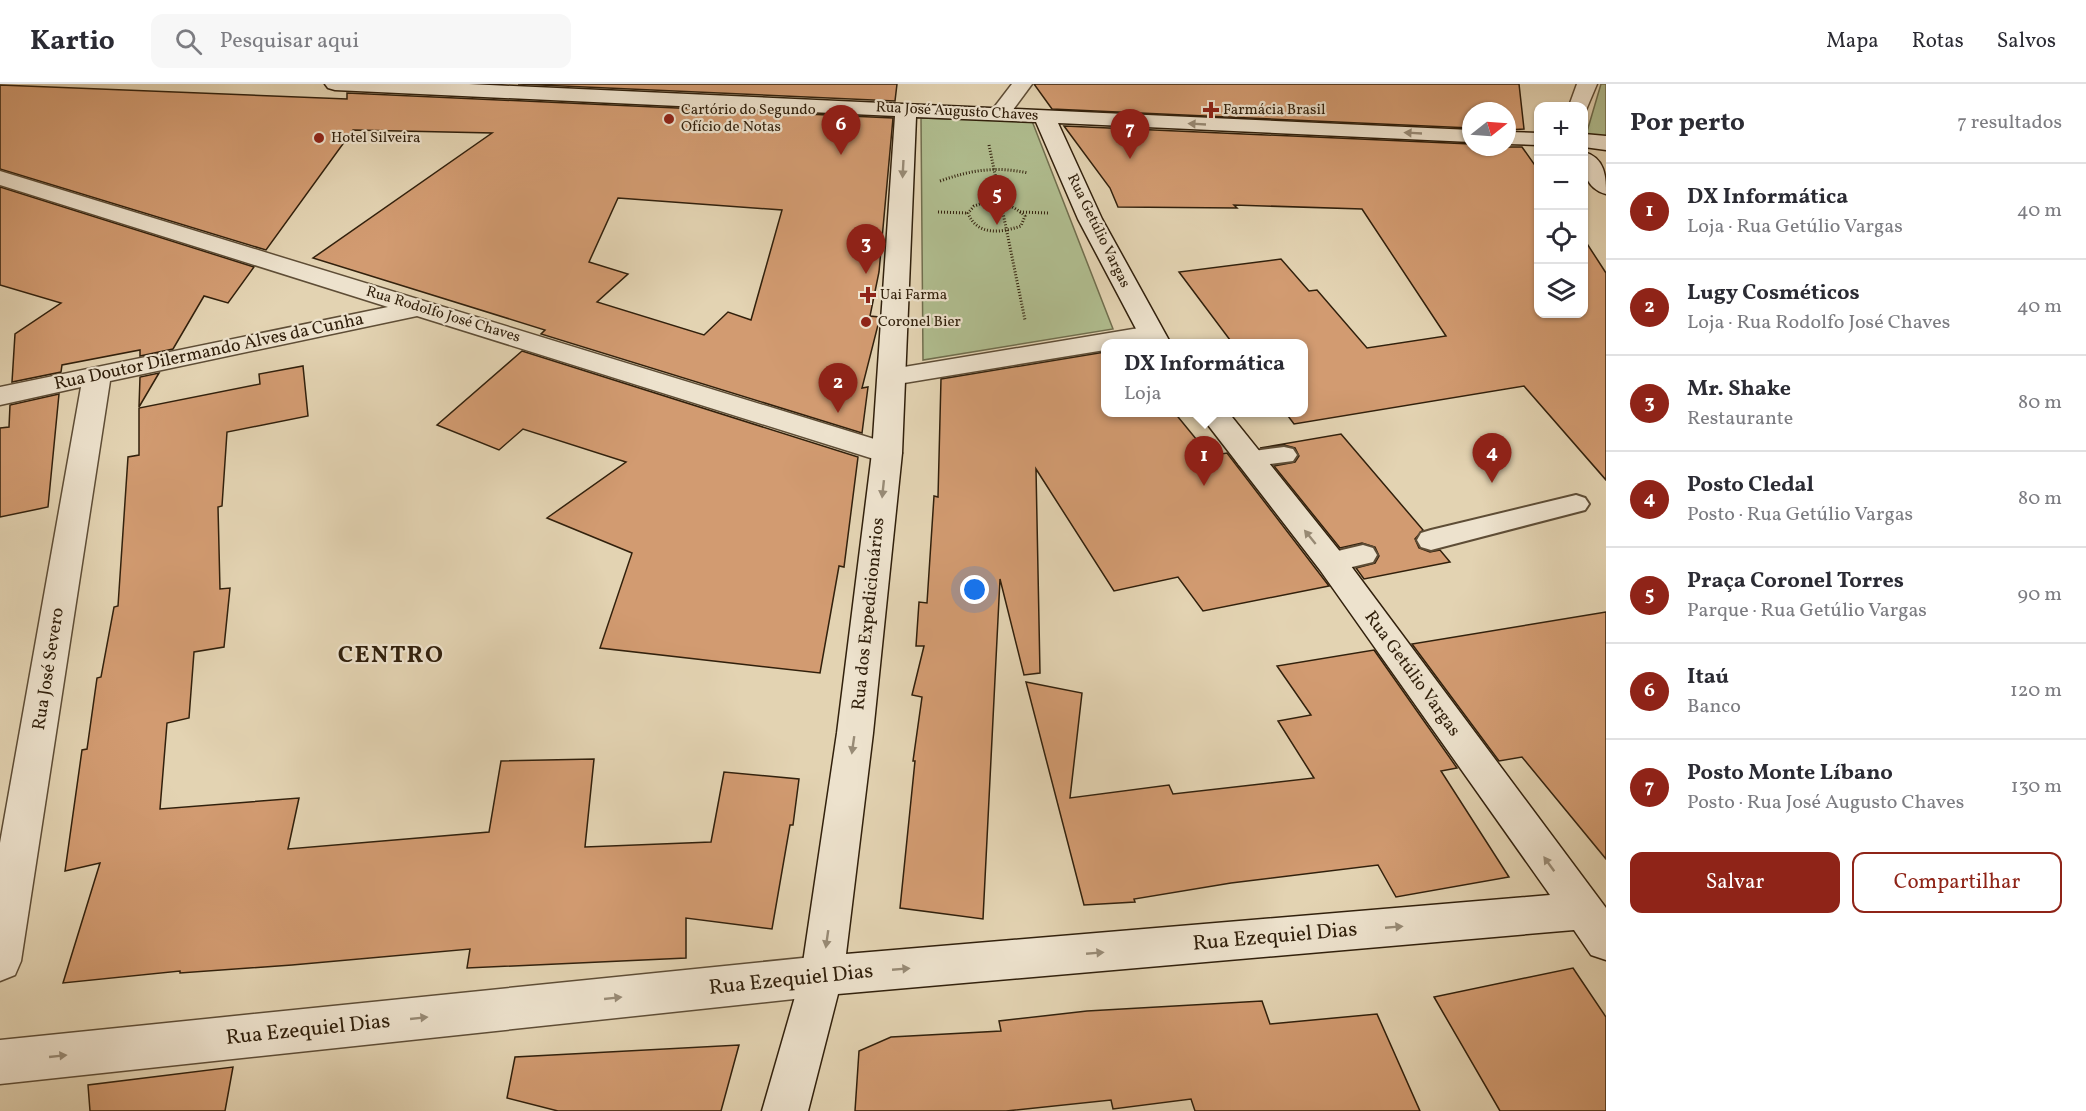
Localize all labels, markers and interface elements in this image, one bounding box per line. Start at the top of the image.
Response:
search box [151,14,571,68]
text: Kartio [30,22,115,61]
icon: search [172,25,205,58]
text: Pesquisar aqui [220,26,359,57]
text: Mapa [1826,27,1879,56]
text: Rotas [1912,27,1964,56]
text: Salvos [1997,27,2056,56]
street label: Rua José Augusto Chaves [875,97,1039,127]
place label: Cartório do Segundo Ofício de Notas [681,100,816,138]
place label: Farmácia Brasil [1223,100,1325,121]
north arrow [1462,102,1516,156]
map controls [1534,102,1588,318]
button: + [1534,102,1588,156]
marker: Farmácia Brasil [1204,103,1218,117]
text: Por perto [1630,105,1745,141]
pin: 6 [822,106,860,155]
text: 7 resultados [1957,109,2062,137]
pin: 7 [1110,110,1150,159]
marker: Cartório do Segundo Ofício de Notas [662,112,676,126]
one-way arrow [1187,119,1206,128]
place label: Hotel Silveira [331,128,420,149]
one-way arrow [1403,129,1422,138]
marker: Hotel Silveira [312,131,326,145]
button: − [1534,156,1588,210]
one-way arrow [899,159,908,178]
street label: Rua Getúlio Vargas [1061,170,1135,292]
pin: 5 [978,176,1016,225]
text: DX Informática [1687,182,1848,213]
text: 1 [1645,197,1654,225]
text: 40 m [2017,197,2062,225]
button: locate [1534,210,1588,264]
text: Loja · Rua Getúlio Vargas [1687,213,1903,241]
pin: 3 [846,224,886,274]
button: layers [1534,264,1588,318]
text: Lugy Cosméticos [1687,278,1860,309]
street label: Rua Rodolfo José Chaves [363,281,523,349]
place label: Uai Farma [880,285,947,306]
marker: Uai Farma [861,288,875,302]
text: 2 [1644,293,1655,321]
text: 40 m [2017,293,2062,321]
street label: Rua Doutor Dilermando Alves da Cunha [52,307,366,397]
text: Loja · Rua Rodolfo José Chaves [1687,309,1950,337]
place label: Coronel Bier [878,312,961,333]
marker: Coronel Bier [859,315,873,329]
popup [1101,339,1308,417]
text: DX Informática [1124,349,1285,380]
pin: 2 [818,364,858,413]
text: Mr. Shake [1687,374,1791,405]
text: Loja [1124,380,1161,408]
text: 3 [1644,389,1655,417]
text: 80 m [2018,389,2062,417]
text: Restaurante [1687,405,1793,433]
pin: 4 [1472,434,1512,483]
pin: 1 [1184,436,1224,486]
text: Posto Cledal [1687,470,1814,501]
one-way arrow [878,480,887,499]
text: 4 [1643,485,1656,513]
text: 80 m [2018,485,2062,513]
text: Posto · Rua Getúlio Vargas [1687,501,1913,529]
street label: Rua dos Expedicionários [846,516,892,712]
one-way arrow [1305,529,1317,544]
text: Praça Coronel Torres [1687,566,1904,597]
your location [960,575,989,604]
text: 5 [1645,581,1654,609]
text: 90 m [2018,581,2062,609]
text: Parque · Rua Getúlio Vargas [1687,597,1927,625]
street label: Rua José Severo [27,606,71,732]
street label: Rua Getúlio Vargas [1358,606,1466,742]
district label: CENTRO [338,639,444,673]
text: Itaú [1687,662,1729,693]
text: 6 [1644,677,1655,705]
text: 120 m [2010,677,2062,705]
text: Banco [1687,693,1741,721]
one-way arrow [849,736,858,755]
text: Posto Monte Líbano [1687,758,1893,789]
text: 7 [1645,773,1654,801]
text: 130 m [2011,773,2062,801]
text: Posto · Rua José Augusto Chaves [1687,789,1964,817]
button: Salvar [1630,852,1840,913]
button: Compartilhar [1852,852,2062,913]
one-way arrow [1543,856,1555,872]
street label: Rua Ezequiel Dias [1191,915,1359,959]
one-way arrow [1385,922,1404,932]
one-way arrow [822,929,831,948]
one-way arrow [1086,948,1105,958]
street label: Rua Ezequiel Dias [707,957,875,1003]
one-way arrow [891,964,910,974]
one-way arrow [604,993,623,1003]
street label: Rua Ezequiel Dias [224,1007,392,1053]
one-way arrow [410,1013,429,1023]
one-way arrow [49,1051,68,1061]

